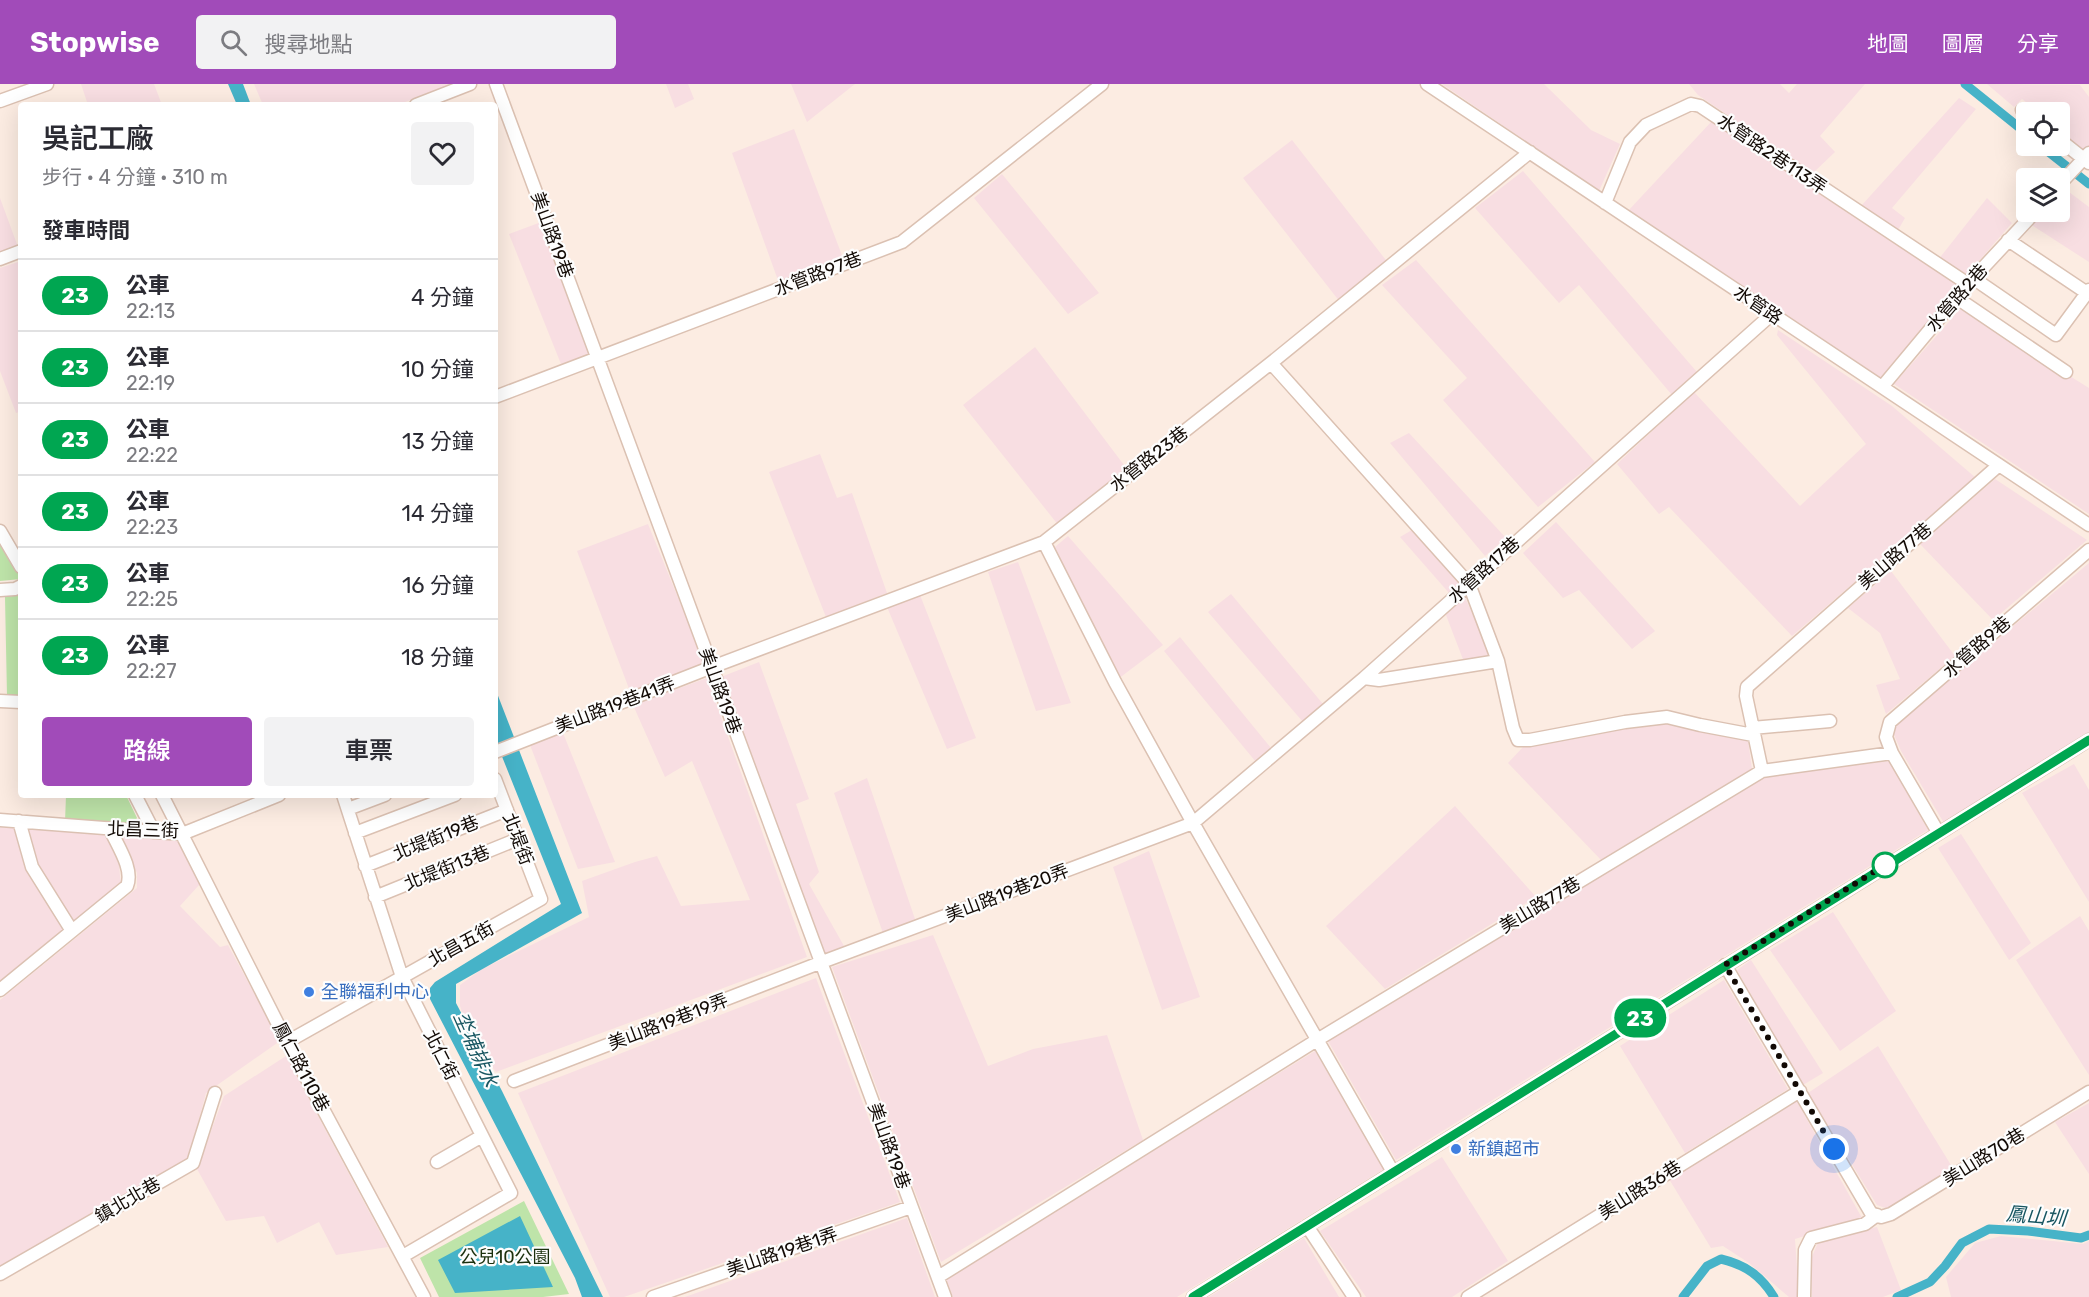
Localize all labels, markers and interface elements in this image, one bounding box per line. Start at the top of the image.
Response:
search box [196,15,616,69]
text: Stopwise [30,26,160,59]
icon: search [217,26,250,59]
text: 搜尋地點 [265,31,353,58]
text: 地圖 [1867,31,1909,56]
text: 圖層 [1942,31,1984,56]
text: 分享 [2017,31,2059,56]
map controls [2016,102,2070,222]
button: locate [2016,102,2070,156]
street label: 水管路2巷113弄 [1713,109,1831,199]
text: 吳記工廠 [42,122,154,155]
button: heart [411,122,474,185]
text: 步行 · 4 分鐘 · 310 m [42,165,228,189]
button: layers [2016,168,2070,222]
street label: 美山路19巷 [526,189,578,281]
text: 發車時間 [42,217,130,244]
street label: 水管路97巷 [771,247,865,301]
street label: 水管路2巷 [1922,260,1992,336]
text: 公車 [126,272,170,299]
street label: 水管路 [1729,281,1787,329]
text: 23 [61,283,89,308]
text: 4 分鐘 [411,284,474,311]
text: 22:13 [126,299,175,323]
text: 公車 [126,344,170,371]
text: 23 [61,355,89,380]
text: 10 分鐘 [401,356,474,383]
text: 22:19 [126,371,175,395]
text: 公車 [126,416,170,443]
street label: 水管路23巷 [1105,422,1193,496]
text: 23 [61,427,89,452]
text: 13 分鐘 [402,428,474,455]
text: 22:22 [126,443,178,467]
text: 公車 [126,488,170,515]
text: 23 [61,499,89,524]
text: 14 分鐘 [402,500,474,527]
text: 22:23 [126,515,178,539]
street label: 美山路77巷 [1854,518,1936,594]
street label: 水管路17巷 [1444,532,1524,608]
text: 公車 [126,560,170,587]
text: 23 [61,571,89,596]
text: 16 分鐘 [402,572,474,599]
text: 22:25 [126,587,178,611]
street label: 水管路9巷 [1939,612,2015,682]
text: 公車 [126,632,170,659]
text: 23 [61,643,89,668]
text: 18 分鐘 [401,644,474,671]
street label: 美山路19巷 [694,645,746,737]
text: 22:27 [126,659,177,683]
street label: 美山路19巷41弄 [552,672,678,738]
button: 路線 [42,717,252,786]
button: 車票 [264,717,474,786]
street label: 北堤街 [498,810,538,868]
street label: 北堤街19巷 [390,811,482,865]
street label: 北昌三街 [107,818,179,842]
street label: 北堤街13巷 [401,841,493,895]
unlabelled marker [1872,852,1898,878]
street label: 美山路19巷20弄 [942,859,1072,927]
street label: 美山路77巷 [1496,872,1584,938]
street label: 北昌五街 [424,917,498,971]
place label: 全聯福利中心 [321,981,429,1003]
marker: 全聯福利中心 [302,985,316,999]
street label: 美山路19巷19弄 [605,989,731,1055]
line badge: 23 [1613,998,1667,1038]
text: 23 [1626,1006,1654,1031]
water label: 坔埔排水 [449,1008,504,1091]
street label: 鳳仁路110巷 [268,1018,334,1116]
street label: 北仁街 [419,1026,463,1084]
street label: 美山路19巷 [863,1100,915,1192]
street label: 美山路70巷 [1939,1123,2029,1191]
your location [1819,1134,1849,1164]
place label: 新鎮超市 [1468,1138,1540,1160]
marker: 新鎮超市 [1449,1142,1463,1156]
street label: 美山路36巷 [1594,1156,1686,1224]
street label: 鎮北北巷 [91,1172,165,1228]
water label: 鳳山圳 [2005,1201,2070,1231]
street label: 美山路19巷1弄 [724,1223,840,1281]
park label: 公兒10公園 [459,1246,551,1268]

